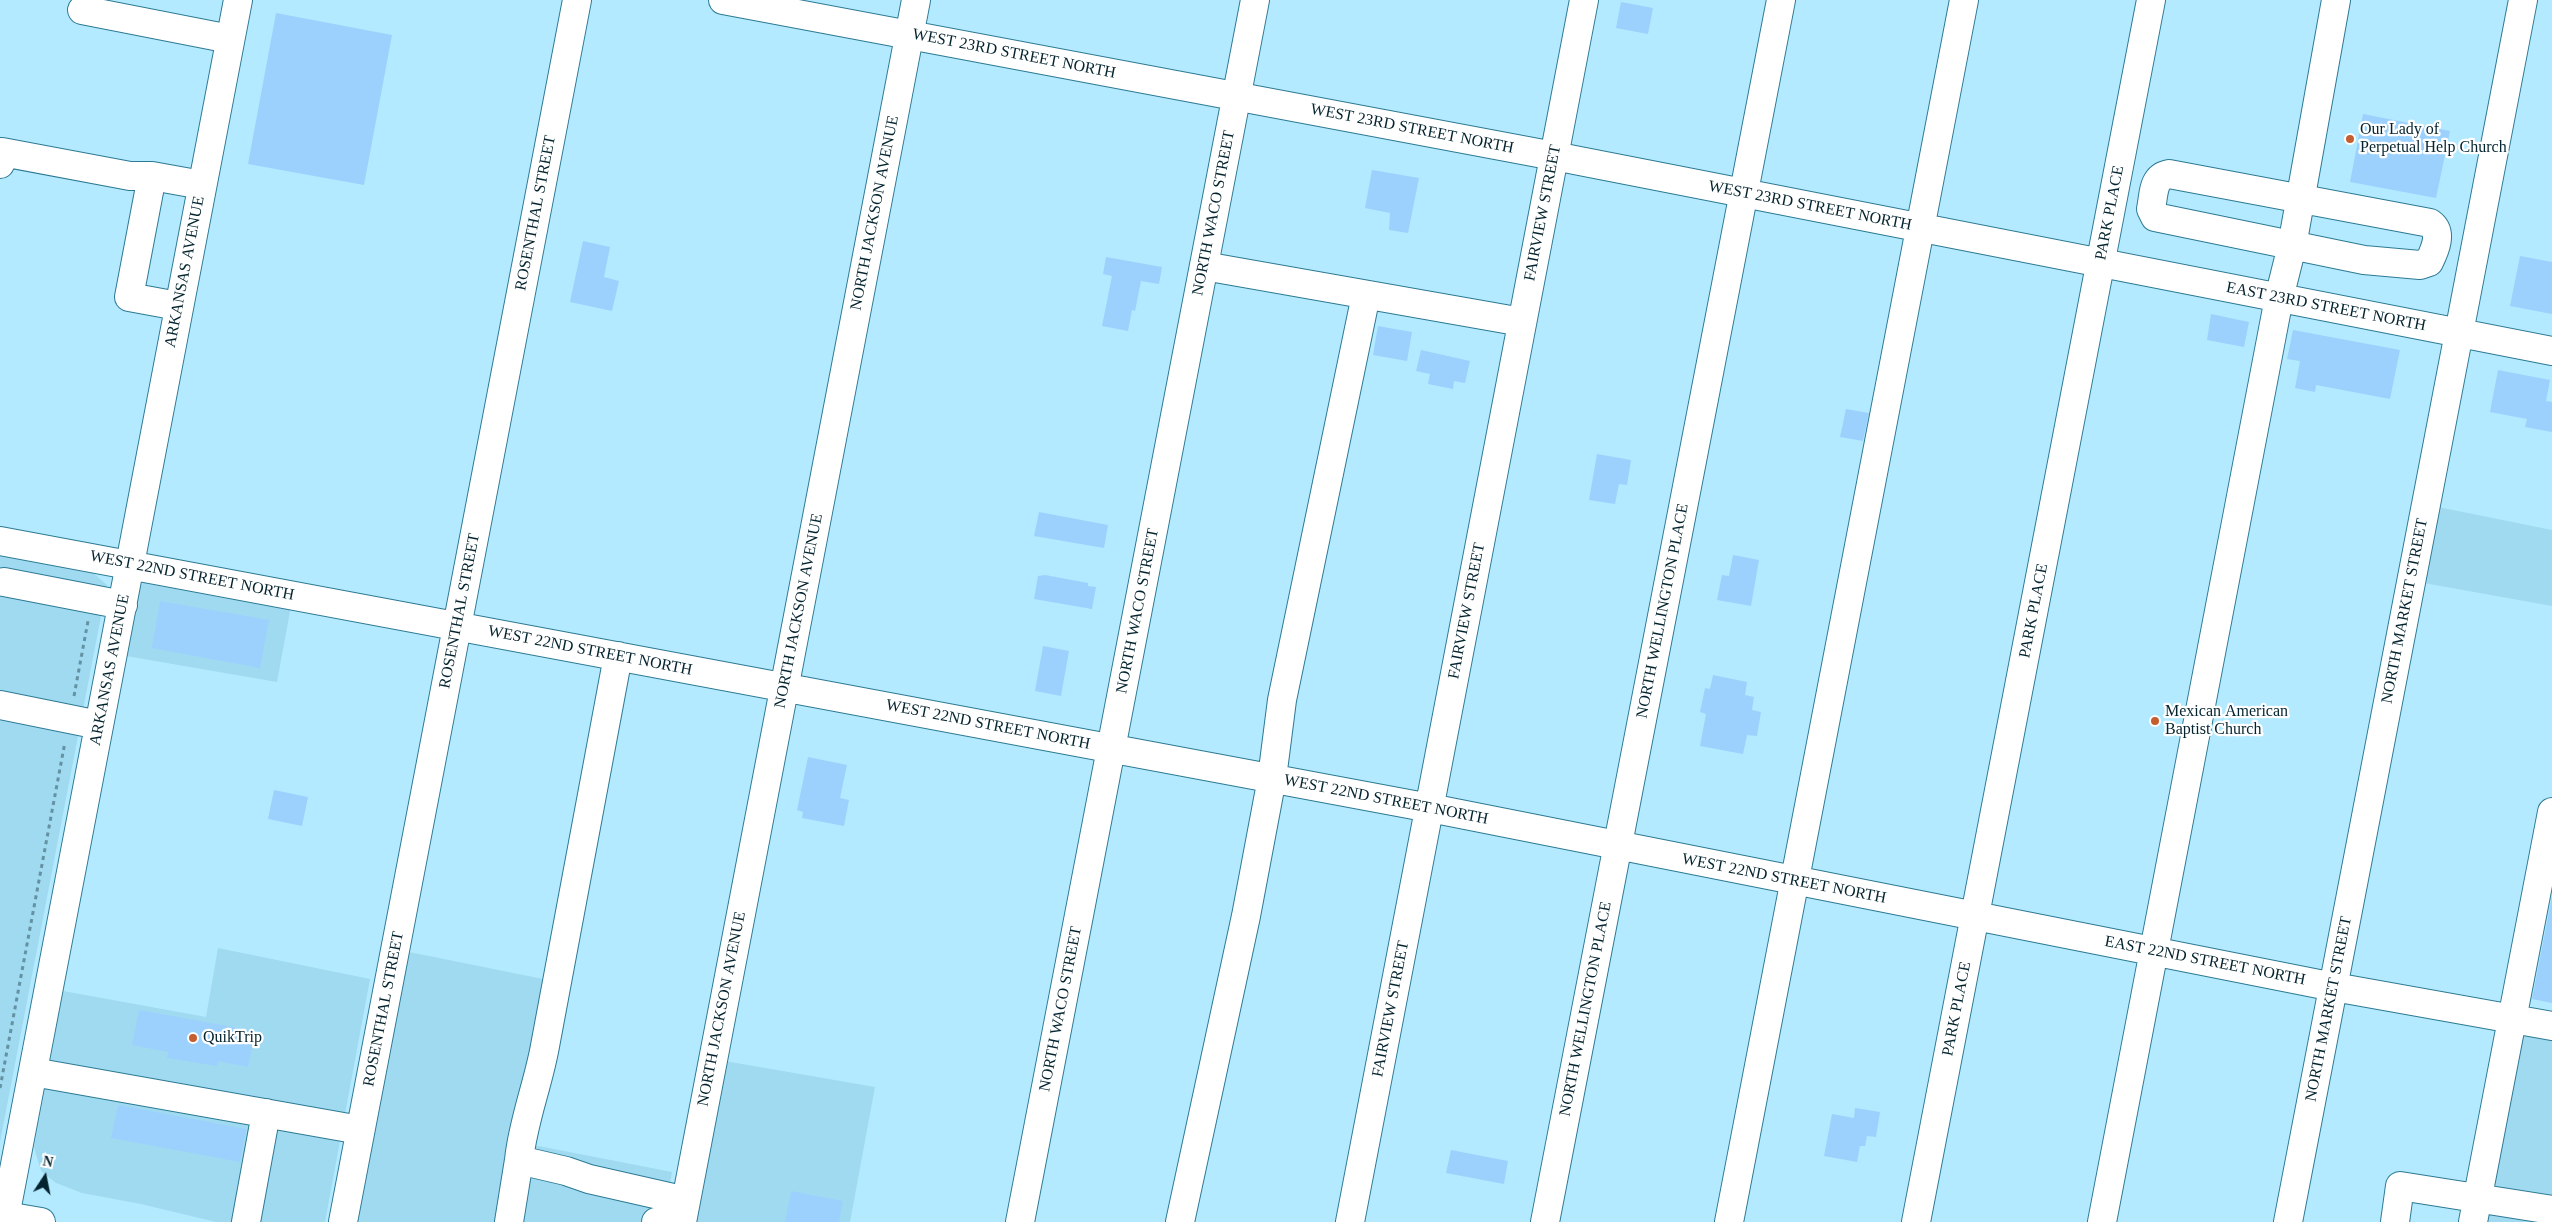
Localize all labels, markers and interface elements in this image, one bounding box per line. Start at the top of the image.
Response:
street label: WEST 23RD STREET NORTH [911,25,1117,83]
street label: WEST 23RD STREET NORTH [1309,100,1515,158]
street label: NORTH JACKSON AVENUE [847,114,903,312]
place label: Our Lady of Perpetual Help Church [2360,120,2507,158]
street label: NORTH WACO STREET [1189,129,1239,297]
marker: Our Lady of Perpetual Help Church [2344,133,2356,145]
street label: ROSENTHAL STREET [512,134,560,292]
street label: FAIRVIEW STREET [1520,143,1566,283]
street label: PARK PLACE [2091,164,2129,262]
street label: WEST 23RD STREET NORTH [1707,177,1913,235]
street label: ARKANSAS AVENUE [161,195,209,349]
street label: EAST 23RD STREET NORTH [2225,278,2427,336]
street label: NORTH WELLINGTON PLACE [1633,502,1693,720]
street label: NORTH JACKSON AVENUE [771,512,827,710]
street label: NORTH MARKET STREET [2378,517,2432,705]
street label: NORTH WACO STREET [1113,527,1163,695]
street label: ROSENTHAL STREET [436,532,484,690]
street label: FAIRVIEW STREET [1444,541,1490,681]
street label: WEST 22ND STREET NORTH [88,547,296,605]
street label: PARK PLACE [2015,562,2053,660]
street label: ARKANSAS AVENUE [86,593,134,747]
street label: WEST 22ND STREET NORTH [486,622,694,680]
street label: WEST 22ND STREET NORTH [884,696,1092,754]
place label: Mexican American Baptist Church [2165,702,2288,740]
marker: Mexican American Baptist Church [2149,715,2161,727]
street label: WEST 22ND STREET NORTH [1282,771,1490,829]
street label: WEST 22ND STREET NORTH [1680,850,1888,908]
street label: NORTH WELLINGTON PLACE [1556,900,1616,1118]
street label: NORTH JACKSON AVENUE [694,910,750,1108]
street label: NORTH MARKET STREET [2302,915,2356,1103]
street label: NORTH WACO STREET [1036,925,1086,1093]
street label: ROSENTHAL STREET [360,930,408,1088]
street label: EAST 22ND STREET NORTH [2103,932,2307,990]
street label: FAIRVIEW STREET [1368,939,1414,1079]
street label: PARK PLACE [1938,960,1976,1058]
place label: QuikTrip [203,1028,262,1048]
marker: QuikTrip [187,1032,199,1044]
north arrow [20,1152,70,1202]
text: N [42,1153,54,1170]

